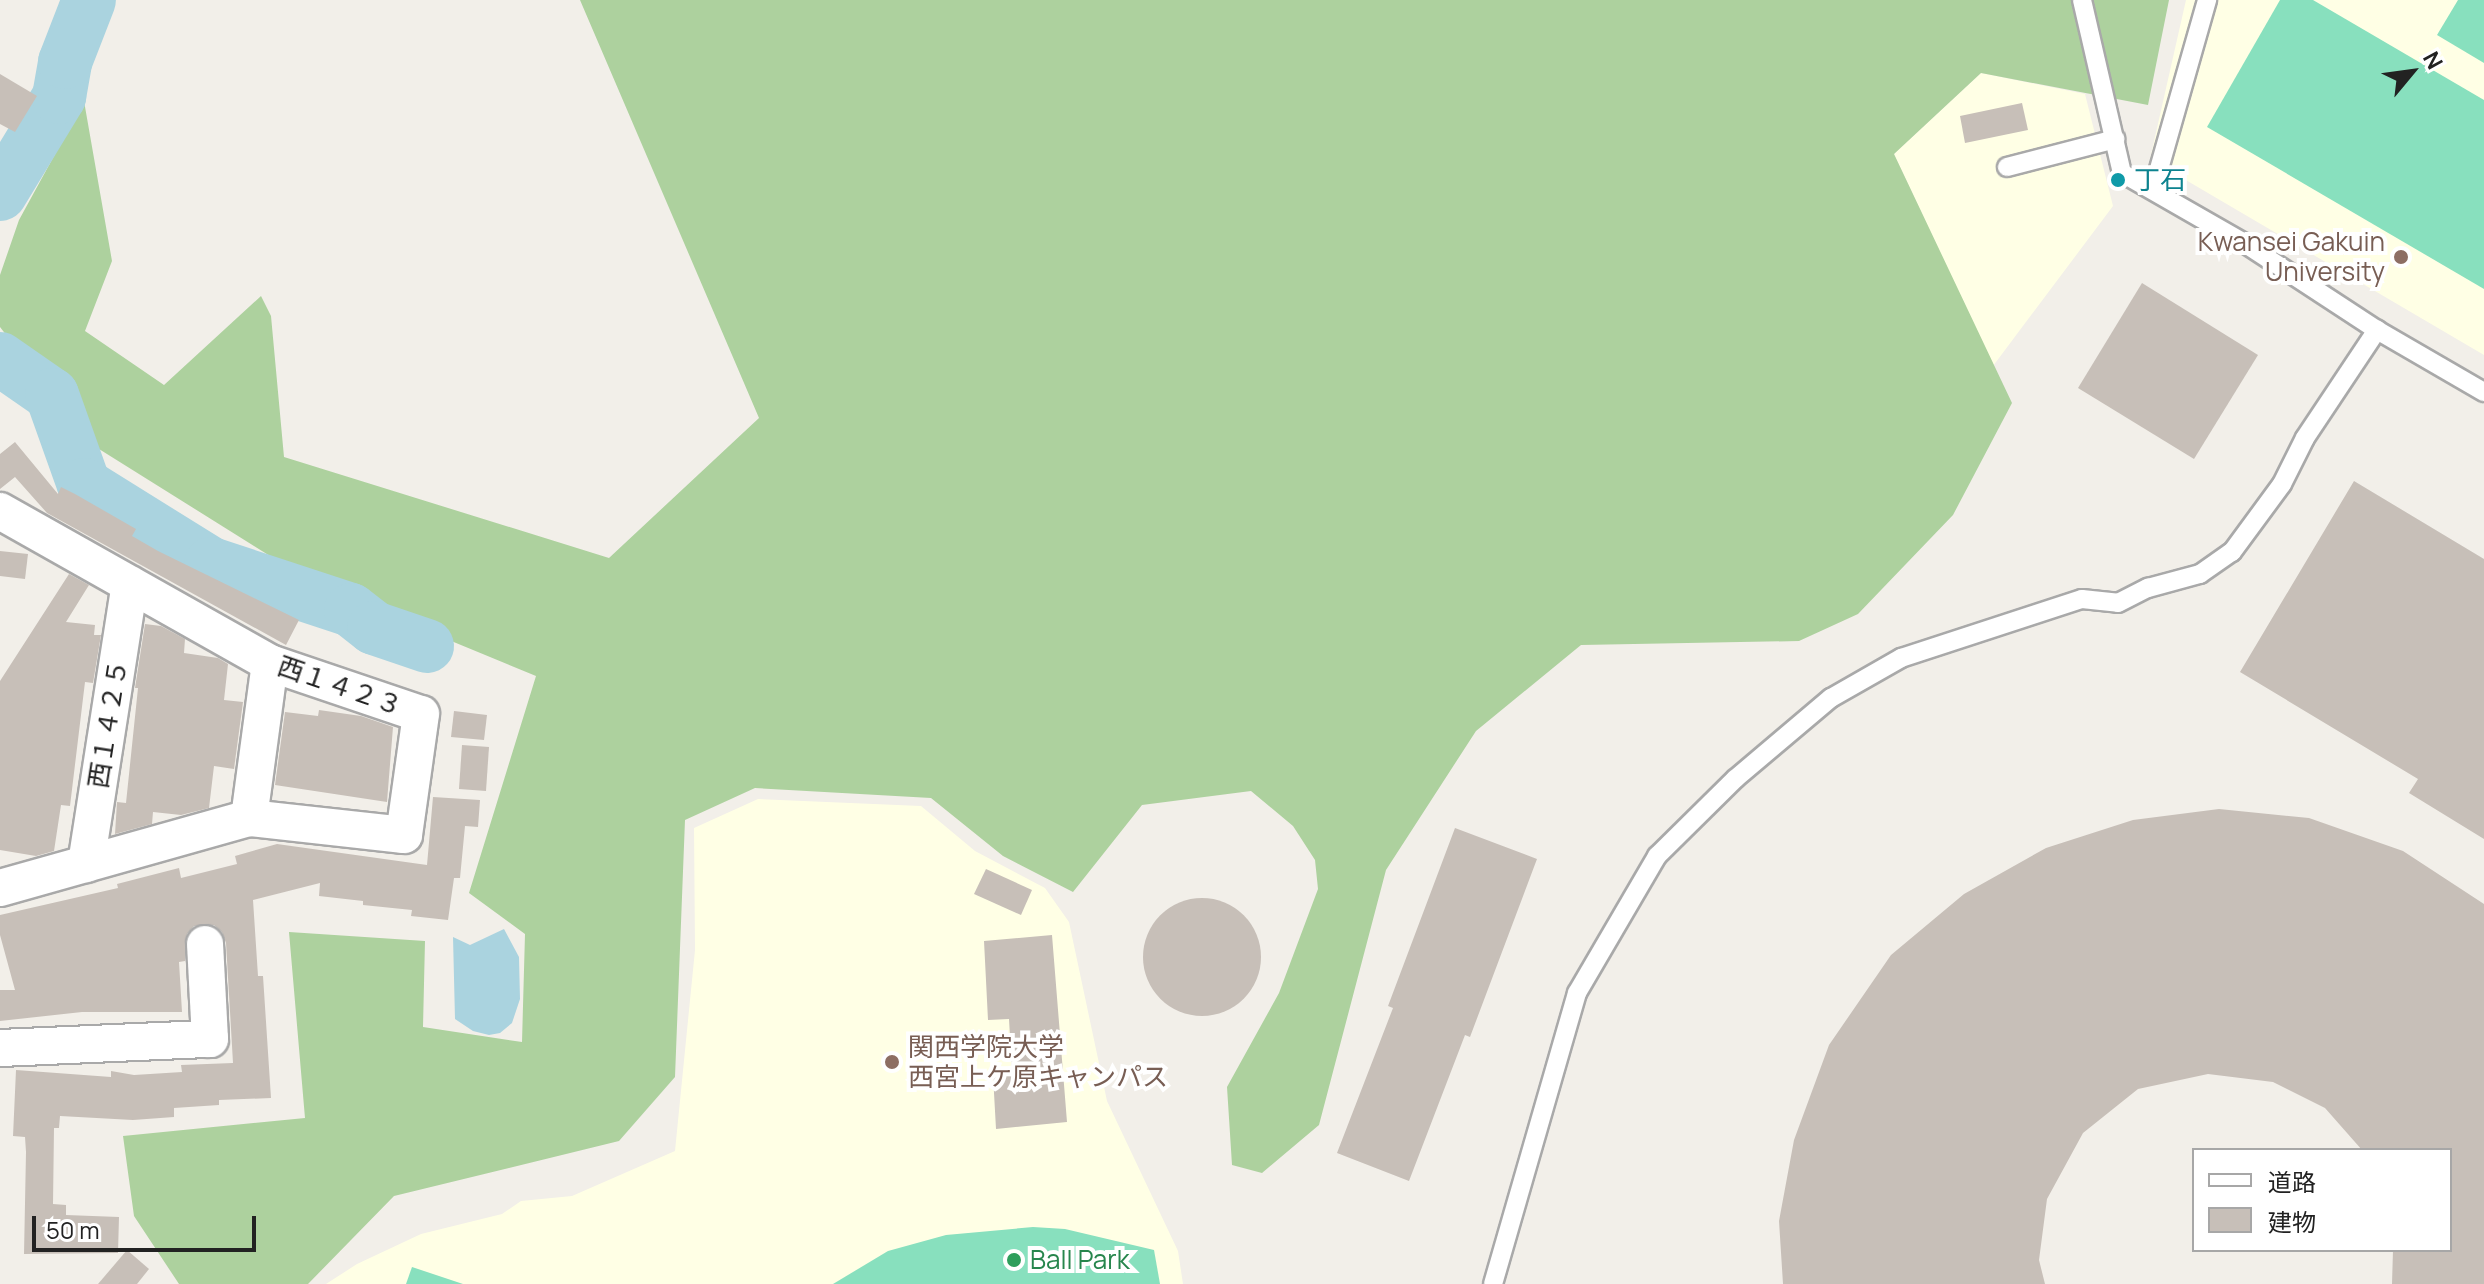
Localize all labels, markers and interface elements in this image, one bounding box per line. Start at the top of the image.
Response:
north arrow [2372,32,2452,112]
text: N [2416,46,2450,75]
place label: 丁石 [2134,164,2186,196]
marker: 丁石 [2109,171,2127,189]
place label: Kwansei Gakuin University [2198,226,2385,288]
marker: Kwansei Gakuin University [2392,248,2410,266]
street label: 西１４２３ [273,650,407,722]
street label: 西１４２５ [82,657,134,791]
place label: 関西学院大学 西宮上ケ原キャンパス [908,1031,1168,1092]
marker: 関西学院大学 西宮上ケ原キャンパス [883,1053,901,1071]
legend [2192,1148,2452,1252]
text: 道路 [2268,1165,2316,1198]
scale bar [36,1200,260,1250]
text: 建物 [2268,1205,2316,1238]
text: 50 m [46,1213,100,1246]
place label: Ball Park [1030,1244,1130,1276]
marker: Ball Park [1005,1251,1023,1269]

